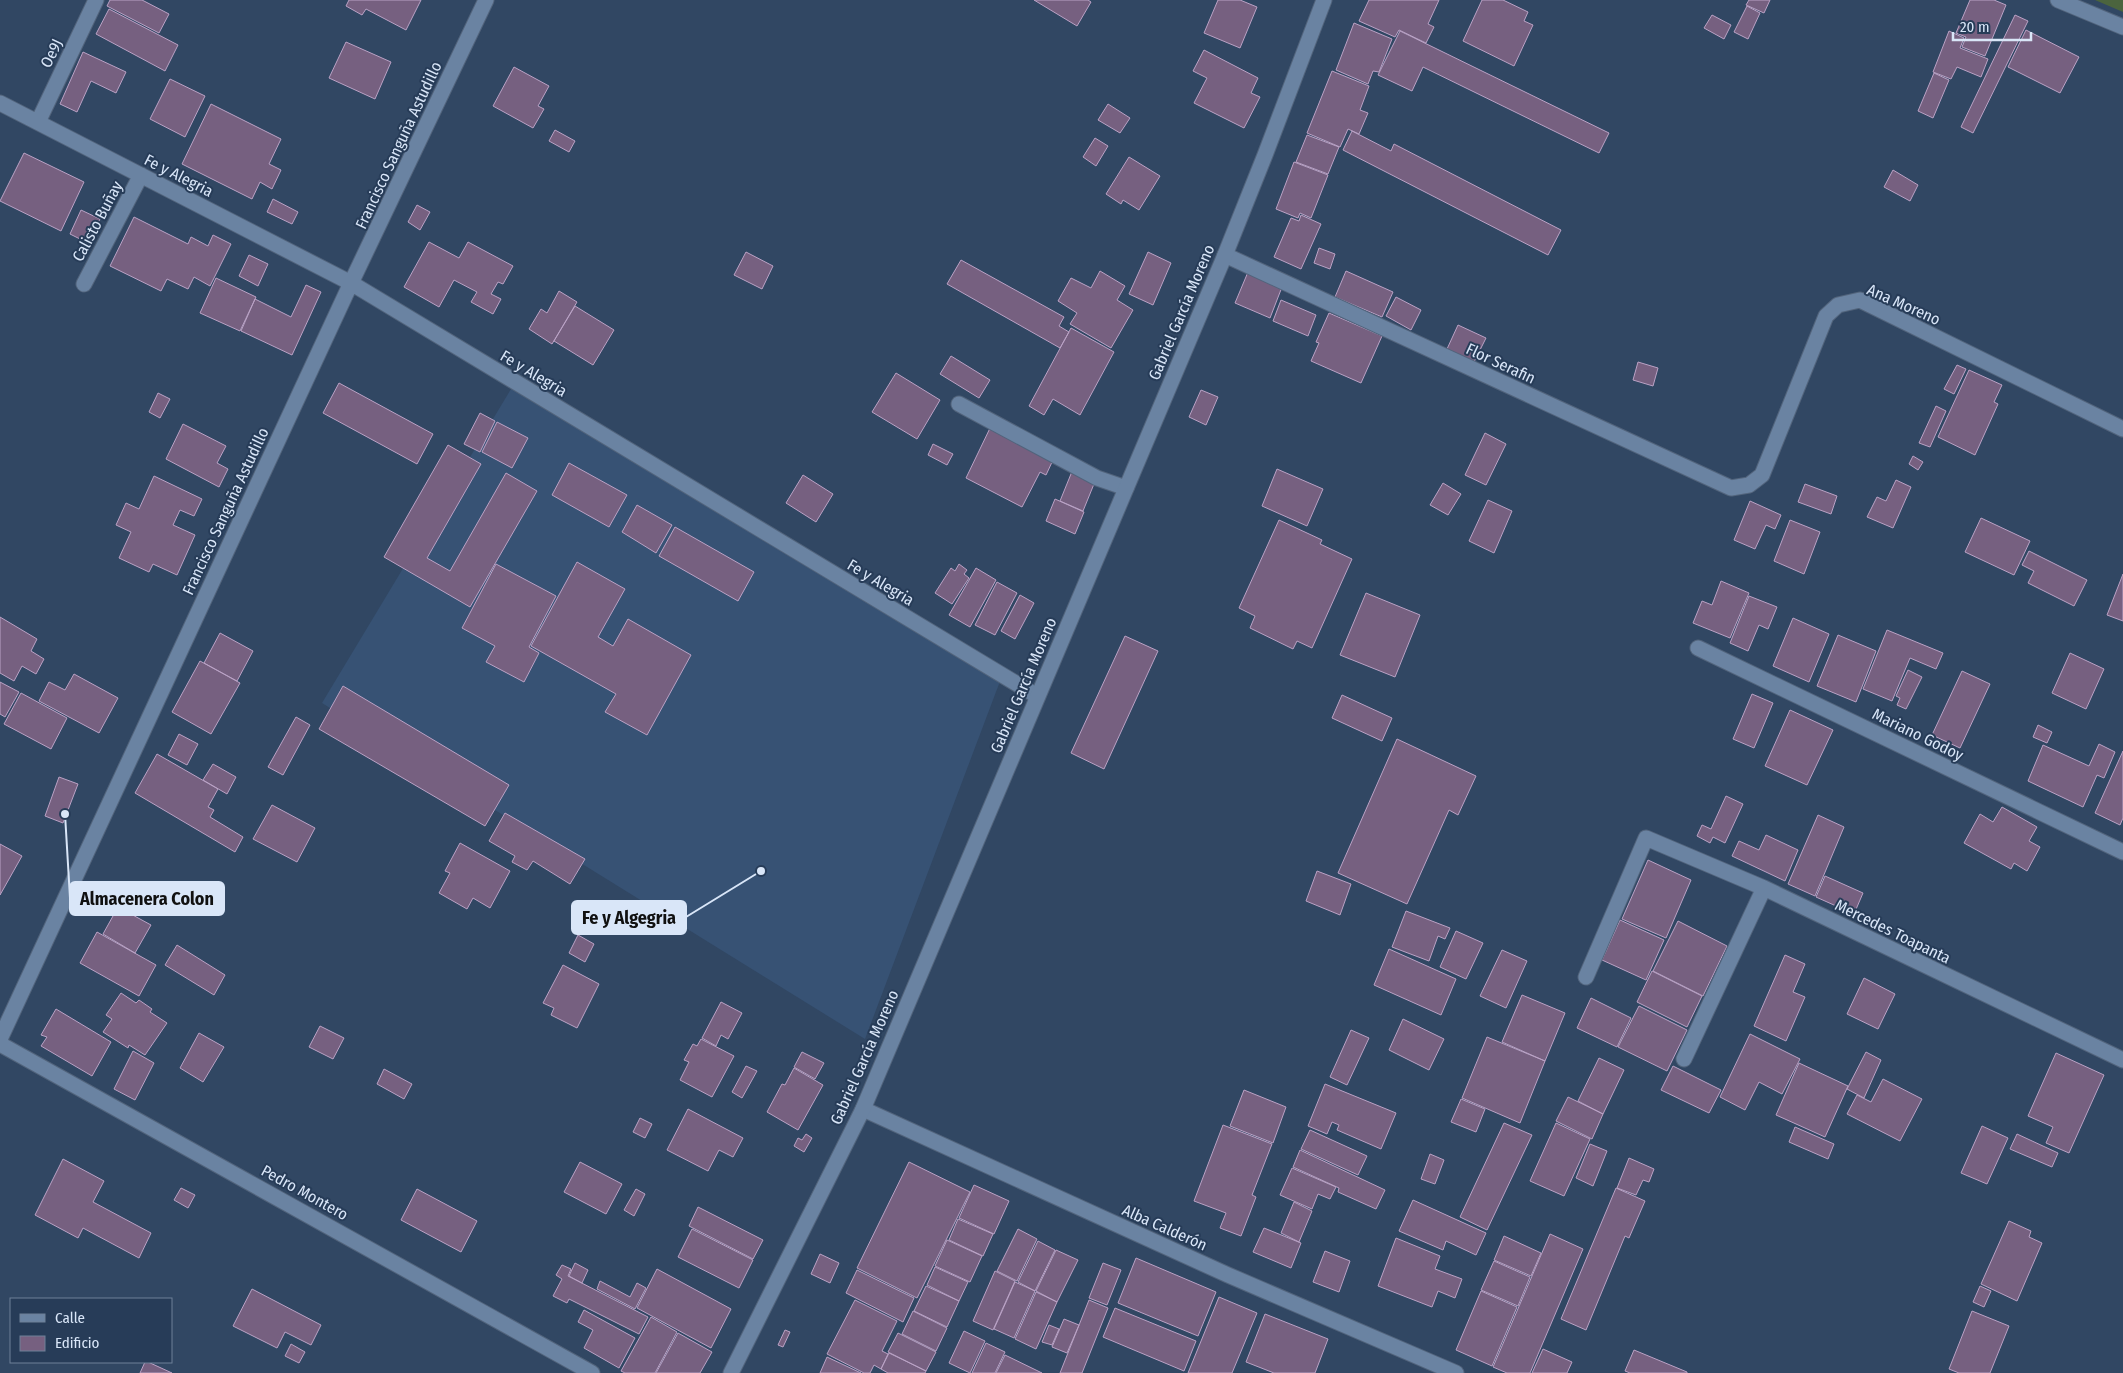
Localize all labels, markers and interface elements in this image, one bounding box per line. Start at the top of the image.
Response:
scale bar [1953,10,2030,42]
text: 20 m [1960,18,1990,36]
street label: Oe9J [36,36,67,71]
street label: Francisco Sanguña Astudillo [351,59,446,232]
street label: Fe y Alegria [141,150,216,201]
street label: Calisto Buñay [68,177,127,265]
street label: Gabriel García Moreno [1144,242,1219,383]
street label: Ana Moreno [1864,280,1943,329]
street label: Flor Serafin [1463,339,1538,388]
street label: Fe y Alegria [497,346,571,401]
street label: Francisco Sanguña Astudillo [178,425,273,598]
street label: Fe y Alegria [844,555,918,610]
street label: Gabriel García Moreno [986,615,1061,756]
street label: Mariano Godoy [1869,704,1967,765]
callout: Almacenera Colon [70,882,224,915]
text: Almacenera Colon [79,888,214,910]
street label: Mercedes Toapanta [1832,895,1954,968]
callout: Fe y Algegria [572,901,686,934]
text: Fe y Algegria [582,907,676,929]
street label: Gabriel García Moreno [826,987,903,1127]
street label: Pedro Montero [258,1161,352,1224]
street label: Alba Calderón [1119,1200,1210,1255]
legend [10,1298,172,1363]
text: Calle [55,1309,85,1327]
text: Edificio [55,1334,100,1352]

